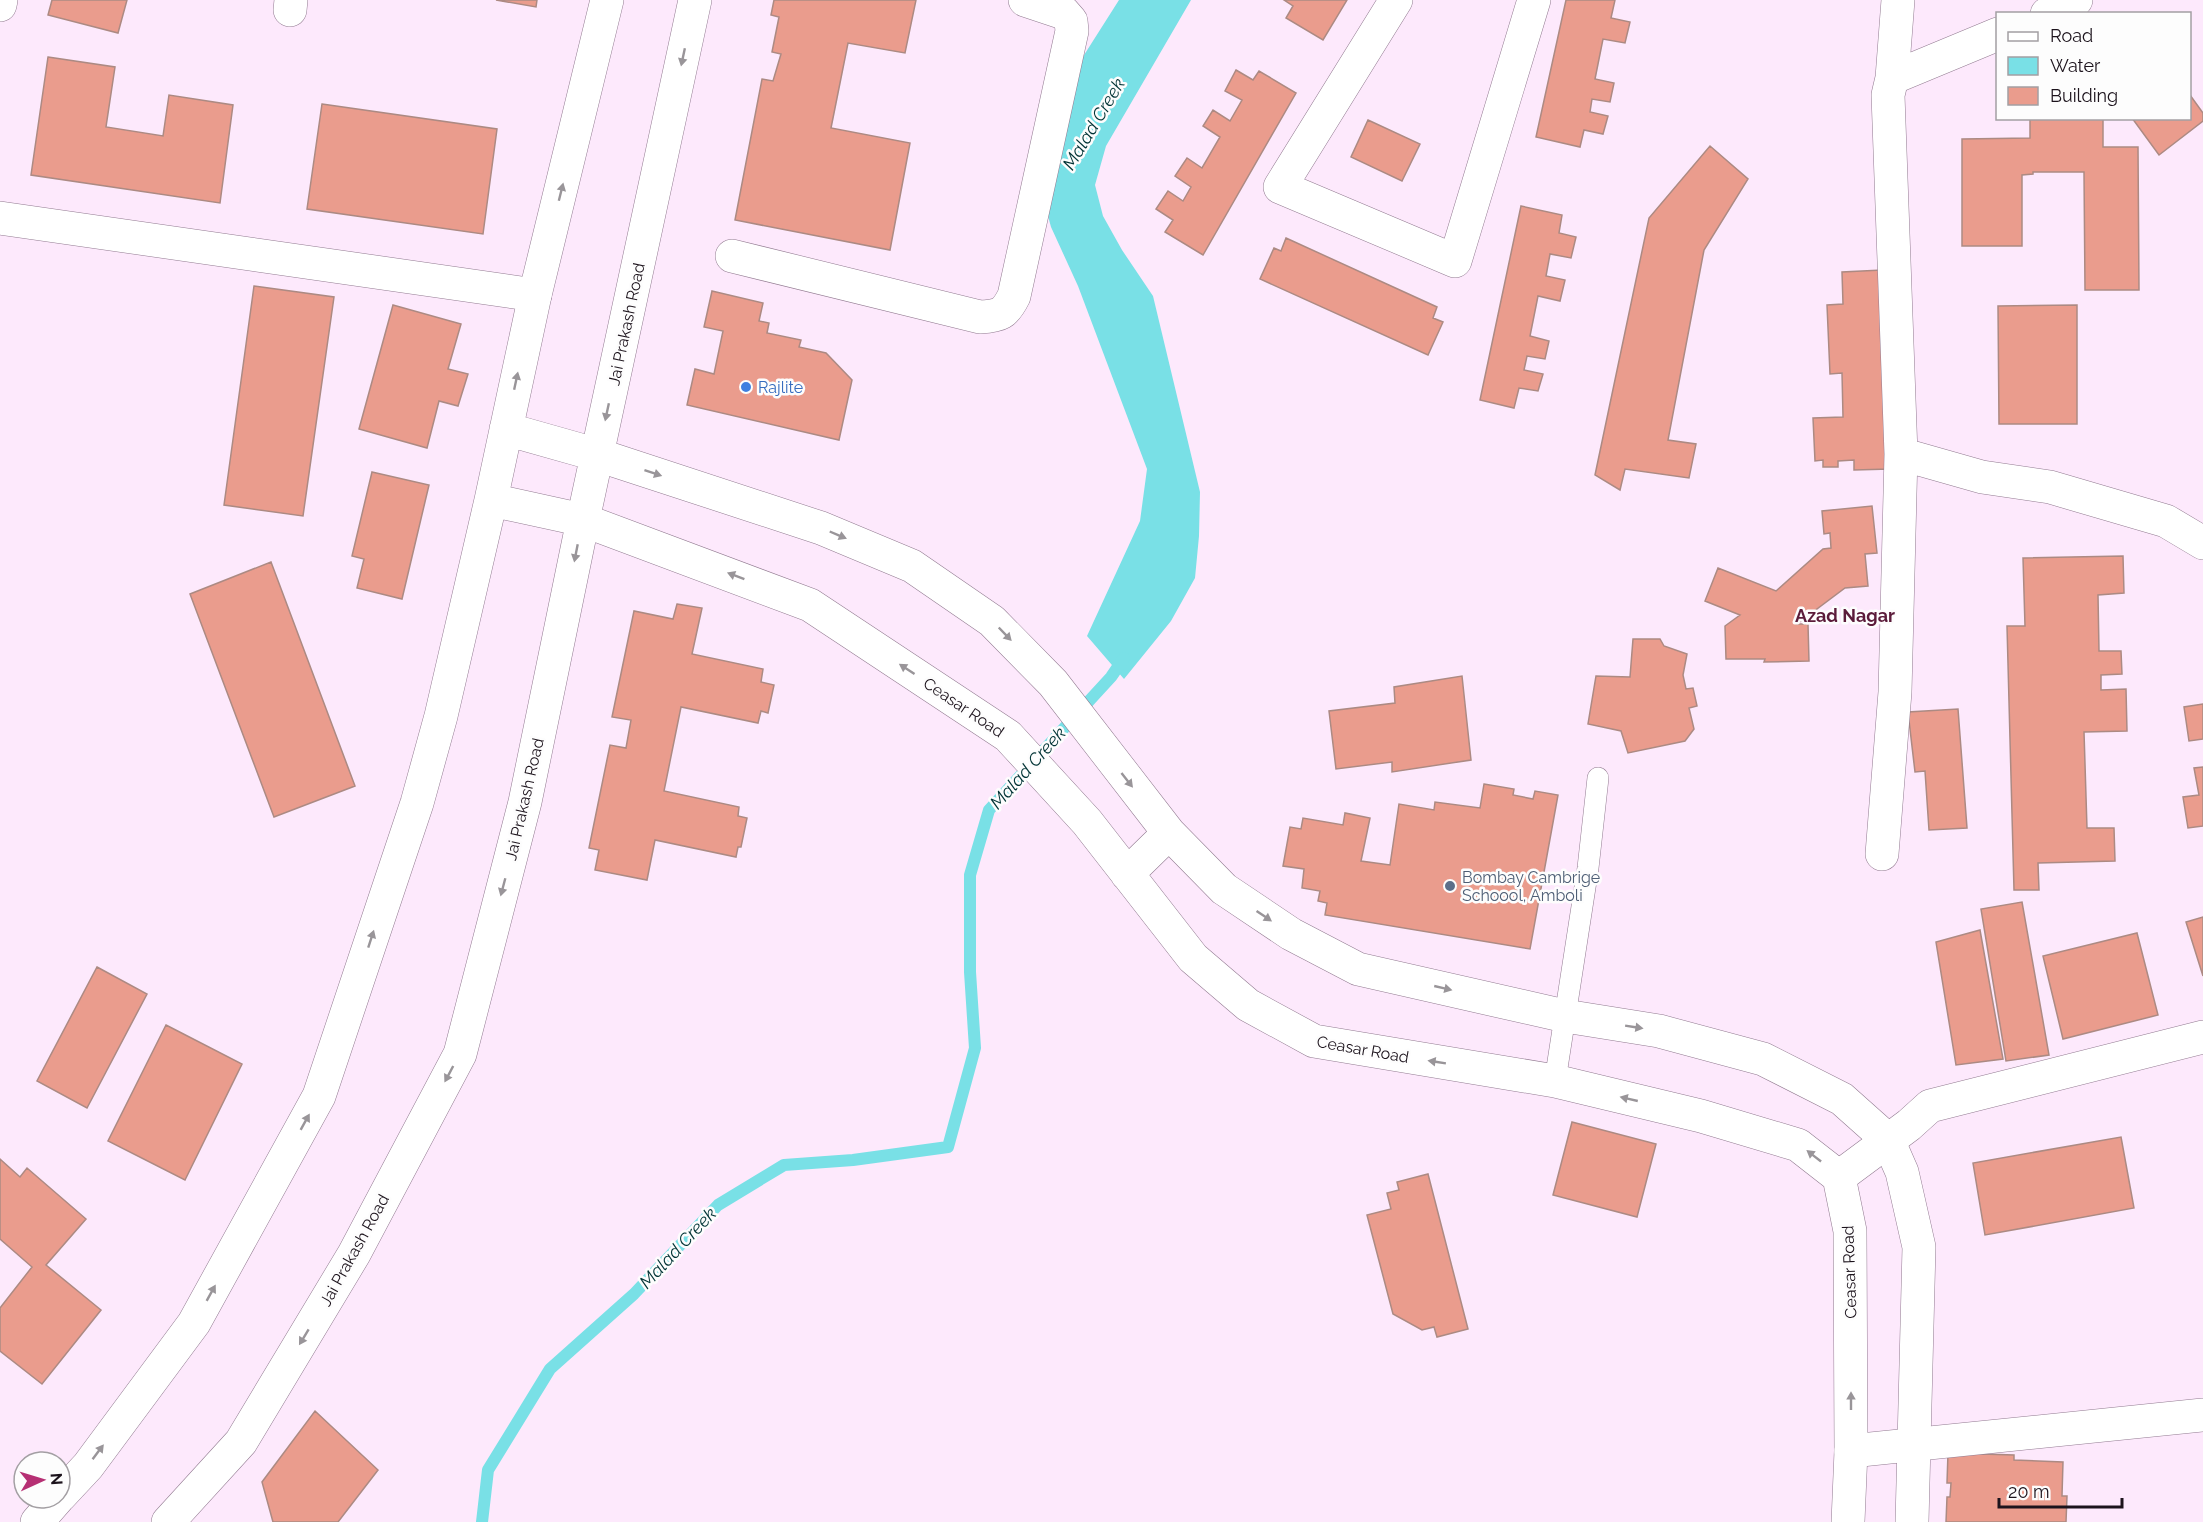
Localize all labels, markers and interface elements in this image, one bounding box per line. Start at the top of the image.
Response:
legend [1996,12,2191,120]
text: Road [2050,25,2093,46]
one-way arrow [677,48,687,66]
text: Water [2050,55,2101,76]
water label: Malad Creek [1058,74,1129,173]
text: Building [2050,85,2118,106]
one-way arrow [557,182,567,201]
street label: Jai Prakash Road [604,261,649,387]
one-way arrow [512,372,522,390]
place label: Rajlite [758,378,803,397]
marker: Rajlite [739,380,753,394]
one-way arrow [602,403,611,422]
one-way arrow [644,469,662,479]
one-way arrow [830,530,848,540]
one-way arrow [571,544,580,563]
one-way arrow [727,571,745,580]
district label: Azad Nagar [1795,605,1895,626]
one-way arrow [997,626,1011,640]
one-way arrow [898,663,915,674]
street label: Ceasar Road [920,673,1008,741]
water label: Malad Creek [985,722,1070,813]
street label: Jai Prakash Road [501,736,548,862]
one-way arrow [1120,772,1132,787]
place label: Bombay Cambrige Schoool, Amboli [1462,868,1600,905]
one-way arrow [498,878,508,896]
marker: Bombay Cambrige Schoool, Amboli [1443,879,1457,893]
one-way arrow [1256,910,1272,922]
one-way arrow [367,930,376,948]
one-way arrow [1434,984,1452,994]
one-way arrow [1625,1022,1644,1031]
street label: Ceasar Road [1315,1032,1411,1067]
one-way arrow [1428,1057,1447,1066]
one-way arrow [444,1066,454,1083]
one-way arrow [1619,1094,1638,1104]
one-way arrow [299,1114,310,1130]
one-way arrow [1806,1151,1821,1163]
street label: Jai Prakash Road [316,1191,393,1309]
water label: Malad Creek [635,1203,721,1293]
street label: Ceasar Road [1838,1225,1861,1319]
one-way arrow [206,1284,216,1301]
one-way arrow [299,1329,310,1345]
one-way arrow [1846,1391,1856,1410]
one-way arrow [92,1444,104,1460]
north arrow [12,1450,72,1510]
scale bar [1999,1471,2122,1509]
text: N [47,1472,66,1486]
text: 20 m [2008,1481,2050,1502]

